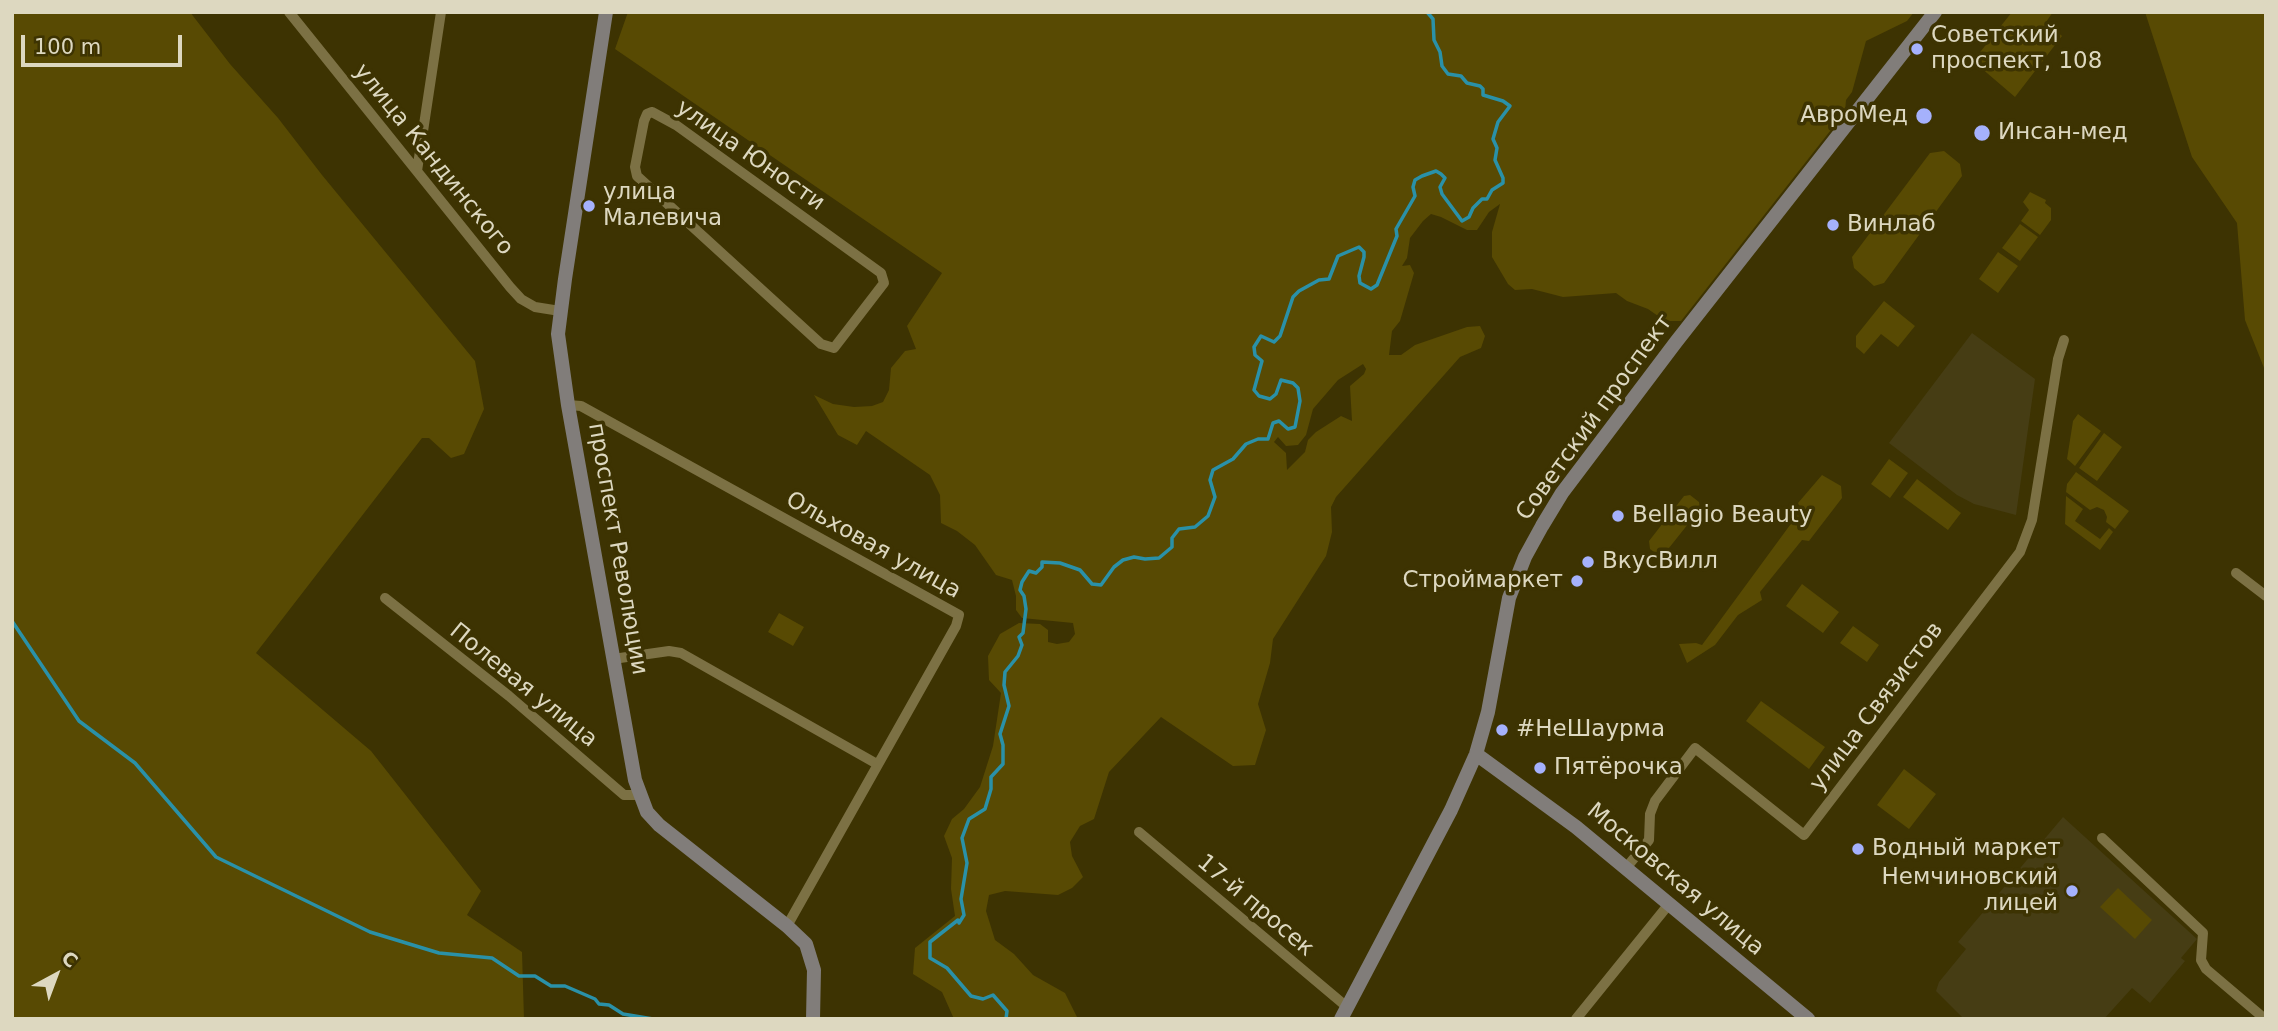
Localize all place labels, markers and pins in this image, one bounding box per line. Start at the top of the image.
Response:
place label: Советский проспект, 108 [1931,22,2102,76]
marker: Советский проспект, 108 [1909,41,1925,57]
place label: АвроМед [1800,102,1908,130]
marker: АвроМед [1914,106,1934,126]
place label: Инсан-мед [1998,119,2128,147]
marker: Инсан-мед [1972,123,1992,143]
place label: улица Малевича [603,179,722,233]
marker: улица Малевича [581,198,597,214]
place label: Винлаб [1847,211,1936,239]
marker: Винлаб [1825,217,1841,233]
place label: Bellagio Beauty [1632,502,1812,530]
marker: Bellagio Beauty [1610,508,1626,524]
place label: ВкусВилл [1602,548,1718,576]
marker: ВкусВилл [1580,554,1596,570]
place label: Строймаркет [1402,567,1563,595]
marker: Строймаркет [1569,573,1585,589]
place label: #НеШаурма [1516,716,1665,744]
marker: #НеШаурма [1494,722,1510,738]
place label: Пятёрочка [1554,754,1683,782]
marker: Пятёрочка [1532,760,1548,776]
place label: Водный маркет [1872,835,2061,863]
marker: Водный маркет [1850,841,1866,857]
place label: Немчиновский лицей [1882,864,2058,918]
marker: Немчиновский лицей [2064,883,2080,899]

